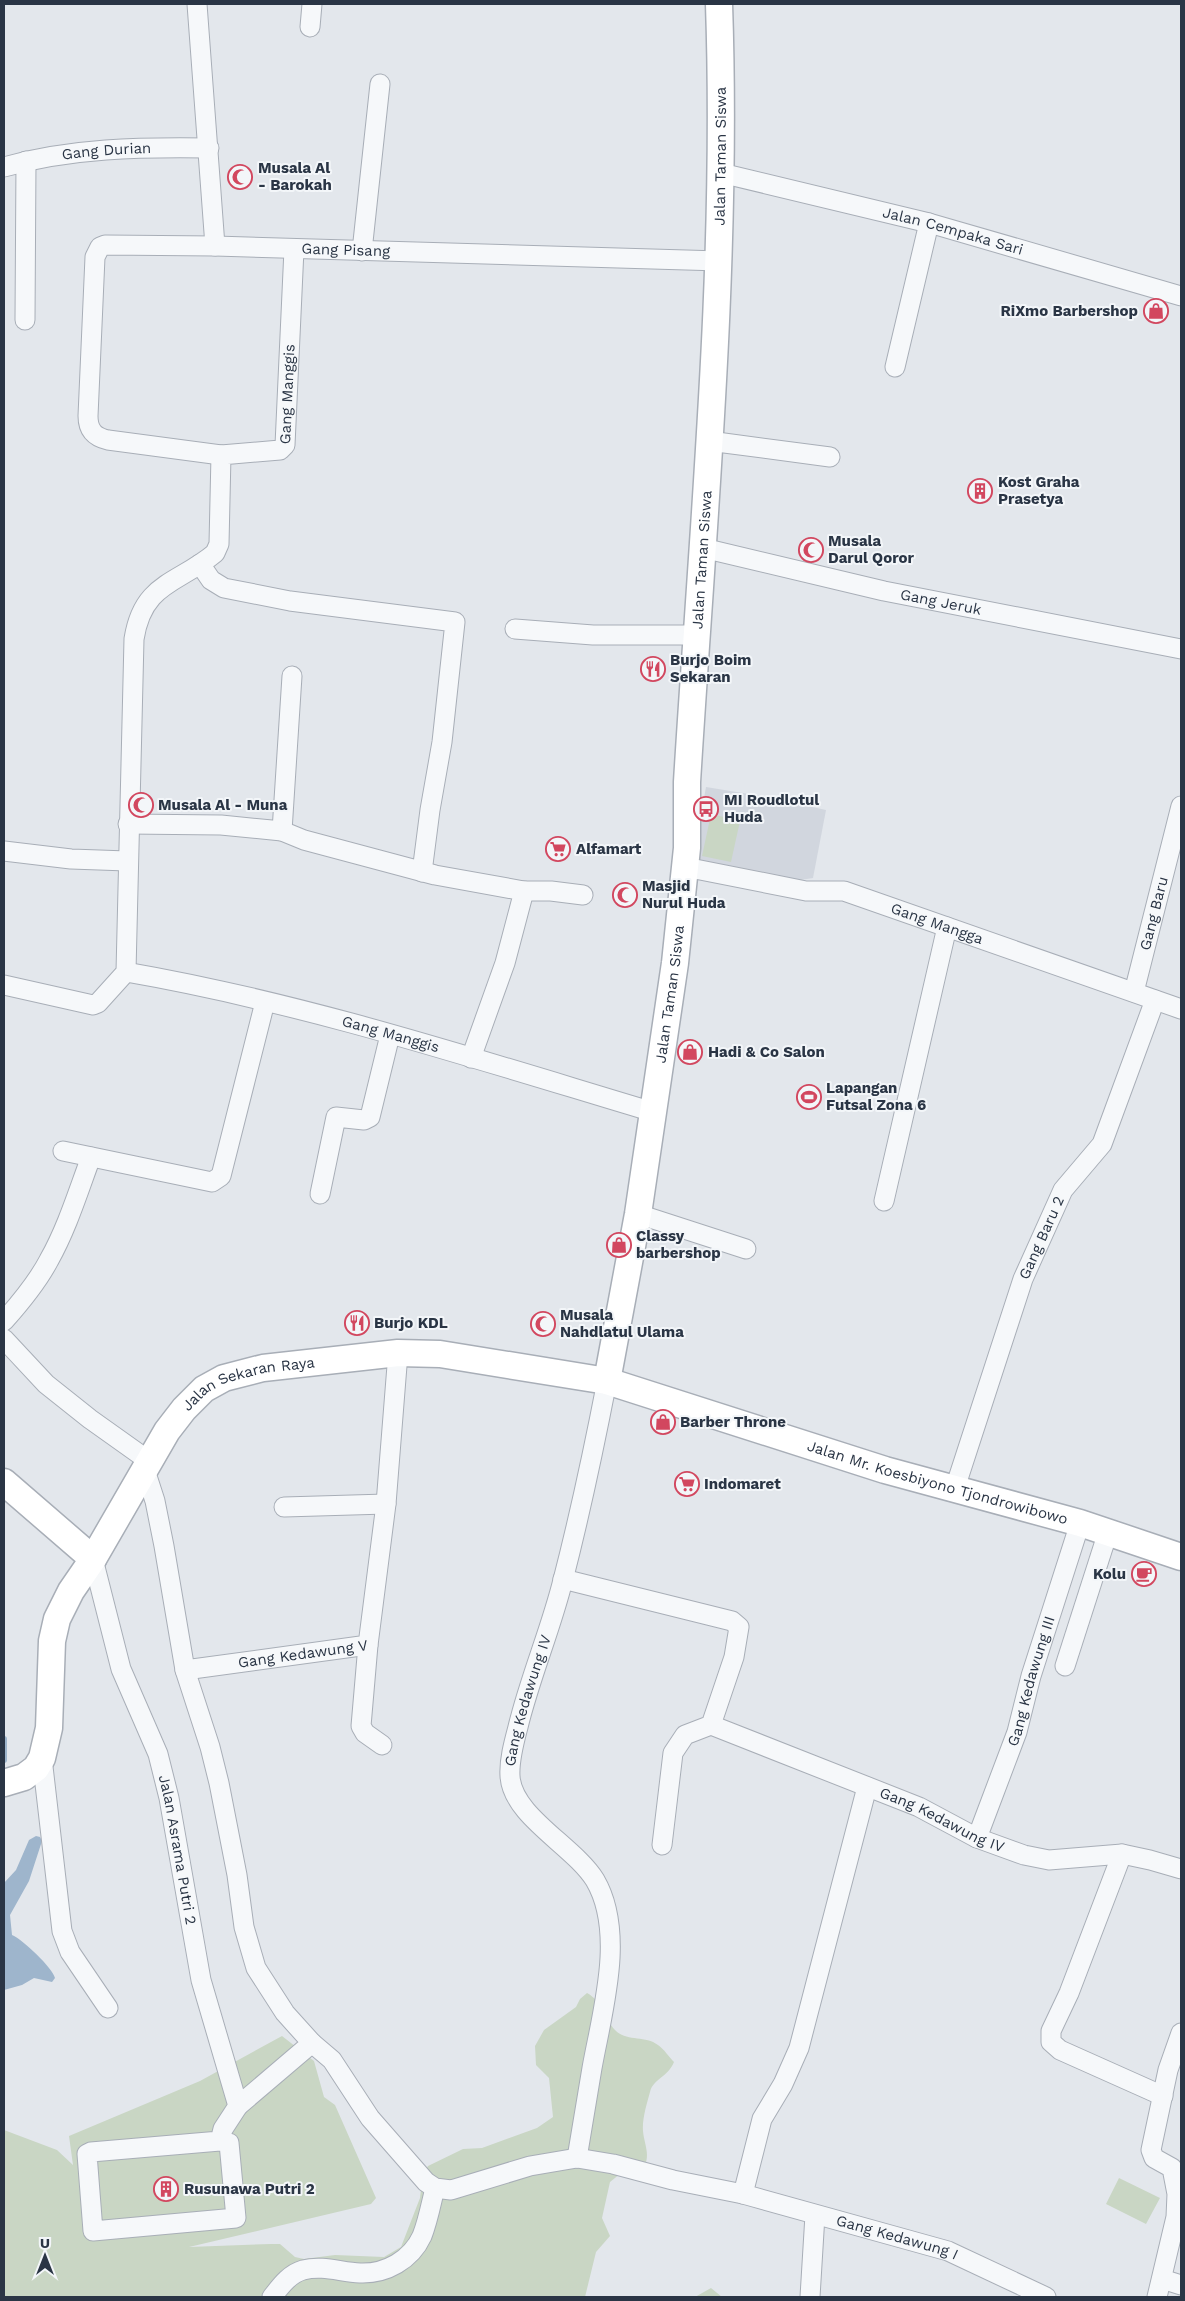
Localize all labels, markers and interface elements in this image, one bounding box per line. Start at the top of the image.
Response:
street label: Jalan Taman Siswa [710,86,730,226]
street label: Gang Durian [61,139,151,164]
place label: Musala Al - Barokah [258,159,332,194]
mosque icon: Musala Al - Barokah [227,164,253,190]
street label: Jalan Cempaka Sari [881,203,1025,259]
street label: Gang Pisang [301,240,390,260]
shop icon: RiXmo Barbershop [1143,298,1169,324]
place label: RiXmo Barbershop [1001,302,1138,320]
street label: Gang Manggis [276,344,299,445]
place label: Kost Graha Prasetya [998,473,1080,508]
building icon: Kost Graha Prasetya [967,478,993,504]
street label: Jalan Taman Siswa [688,489,716,630]
place label: Musala Darul Qoror [828,532,914,567]
mosque icon: Musala Darul Qoror [798,537,824,563]
street label: Gang Jeruk [899,585,984,619]
place label: Burjo Boim Sekaran [670,651,751,686]
restaurant icon: Burjo Boim Sekaran [640,656,666,682]
place label: MI Roudlotul Huda [724,791,819,826]
mosque icon: Musala Al - Muna [128,792,154,818]
place label: Musala Al - Muna [158,796,288,814]
bus stop icon: MI Roudlotul Huda [693,796,719,822]
supermarket icon: Alfamart [545,836,571,862]
place label: Alfamart [576,840,642,858]
street label: Gang Baru [1136,875,1172,952]
place label: Masjid Nurul Huda [642,877,726,912]
mosque icon: Masjid Nurul Huda [612,882,638,908]
street label: Gang Mangga [888,899,986,948]
street label: Jalan Taman Siswa [651,924,688,1064]
street label: Gang Manggis [340,1012,441,1056]
shop icon: Hadi & Co Salon [677,1039,703,1065]
place label: Hadi & Co Salon [708,1043,825,1061]
place label: Lapangan Futsal Zona 6 [826,1079,926,1114]
sports icon: Lapangan Futsal Zona 6 [796,1084,822,1110]
street label: Gang Baru 2 [1015,1193,1068,1282]
place label: Classy barbershop [636,1227,721,1262]
shop icon: Classy barbershop [606,1232,632,1258]
place label: Musala Nahdlatul Ulama [560,1306,684,1341]
restaurant icon: Burjo KDL [344,1310,370,1336]
mosque icon: Musala Nahdlatul Ulama [530,1311,556,1337]
place label: Burjo KDL [374,1314,448,1332]
street label: Jalan Sekaran Raya [178,1353,316,1415]
shop icon: Barber Throne [650,1409,676,1435]
place label: Barber Throne [680,1413,786,1431]
street label: Jalan Mr. Koesbiyono Tjondrowibowo [805,1437,1070,1528]
supermarket icon: Indomaret [674,1471,700,1497]
place label: Indomaret [704,1475,781,1493]
cafe icon: Kolu [1131,1561,1157,1587]
place label: Kolu [1093,1565,1126,1583]
street label: Gang Kedawung III [1003,1614,1059,1749]
street label: Gang Kedawung IV [501,1632,555,1767]
street label: Gang Kedawung V [237,1636,369,1672]
street label: Jalan Asrama Putri 2 [155,1773,200,1926]
street label: Gang Kedawung IV [877,1783,1007,1856]
building icon: Rusunawa Putri 2 [153,2176,179,2202]
place label: Rusunawa Putri 2 [184,2180,315,2198]
street label: Gang Kedawung I [834,2211,961,2264]
north arrow [20,2231,70,2281]
text: U [40,2235,50,2251]

